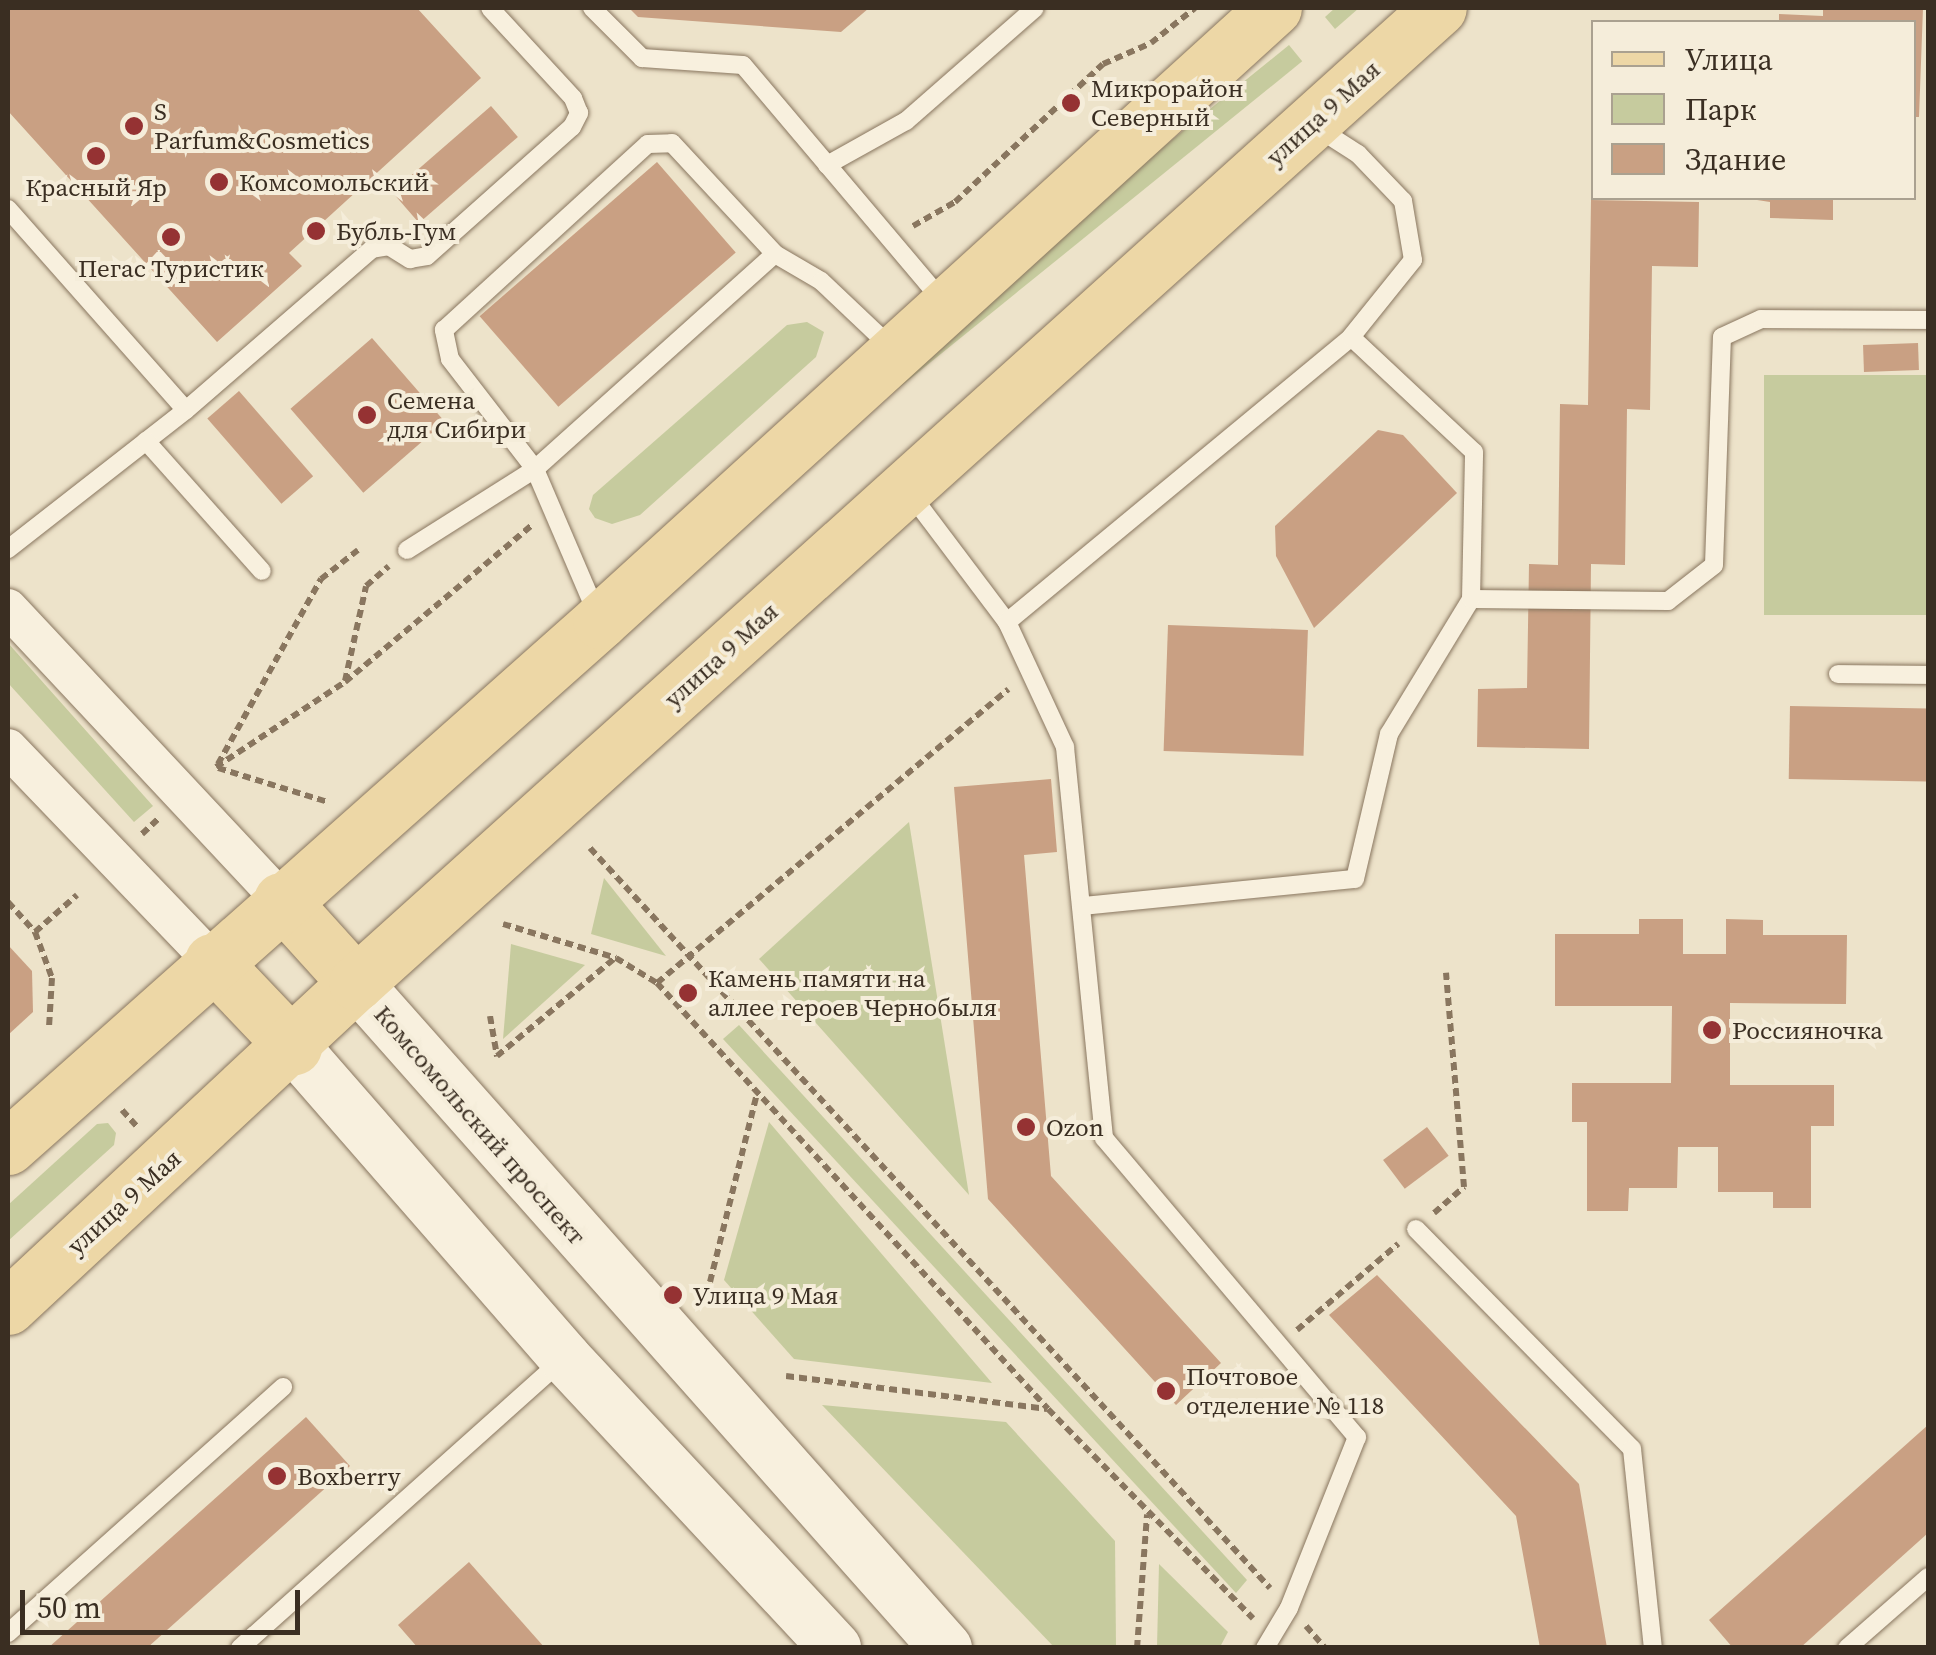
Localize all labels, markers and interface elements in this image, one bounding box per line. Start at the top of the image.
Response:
legend [1591,20,1916,200]
text: Улица [1685,39,1773,80]
street label: улица 9 Мая [1260,54,1386,172]
place label: Микрорайон Северный [1091,74,1244,133]
text: Парк [1685,89,1756,130]
marker: Микрорайон Северный [1060,92,1082,114]
place label: S Parfum&Cosmetics [154,97,370,156]
marker: S Parfum&Cosmetics [123,115,145,137]
text: Здание [1685,139,1786,180]
marker: Красный Яр [85,145,107,167]
place label: Комсомольский [239,167,429,197]
marker: Комсомольский [208,171,230,193]
place label: Красный Яр [25,172,167,202]
place label: Бубль-Гум [336,216,456,246]
marker: Бубль-Гум [305,220,327,242]
marker: Пегас Туристик [160,226,182,248]
place label: Пегас Туристик [78,253,264,283]
place label: Семена для Сибири [387,386,526,445]
marker: Семена для Сибири [356,404,378,426]
street label: улица 9 Мая [658,596,784,714]
place label: Камень памяти на аллее героев Чернобыля [708,964,997,1023]
marker: Камень памяти на аллее героев Чернобыля [677,982,699,1004]
street label: Комсомольский проспект [368,999,592,1251]
place label: Россияночка [1732,1015,1883,1045]
marker: Россияночка [1701,1019,1723,1041]
place label: Ozon [1046,1112,1104,1142]
marker: Ozon [1015,1116,1037,1138]
street label: улица 9 Мая [61,1143,187,1261]
place label: Улица 9 Мая [693,1280,838,1310]
marker: Улица 9 Мая [662,1284,684,1306]
place label: Почтовое отделение № 118 [1186,1362,1384,1421]
marker: Почтовое отделение № 118 [1155,1380,1177,1402]
place label: Boxberry [297,1461,400,1491]
marker: Boxberry [266,1465,288,1487]
scale bar [25,1570,305,1632]
text: 50 m [37,1587,101,1628]

